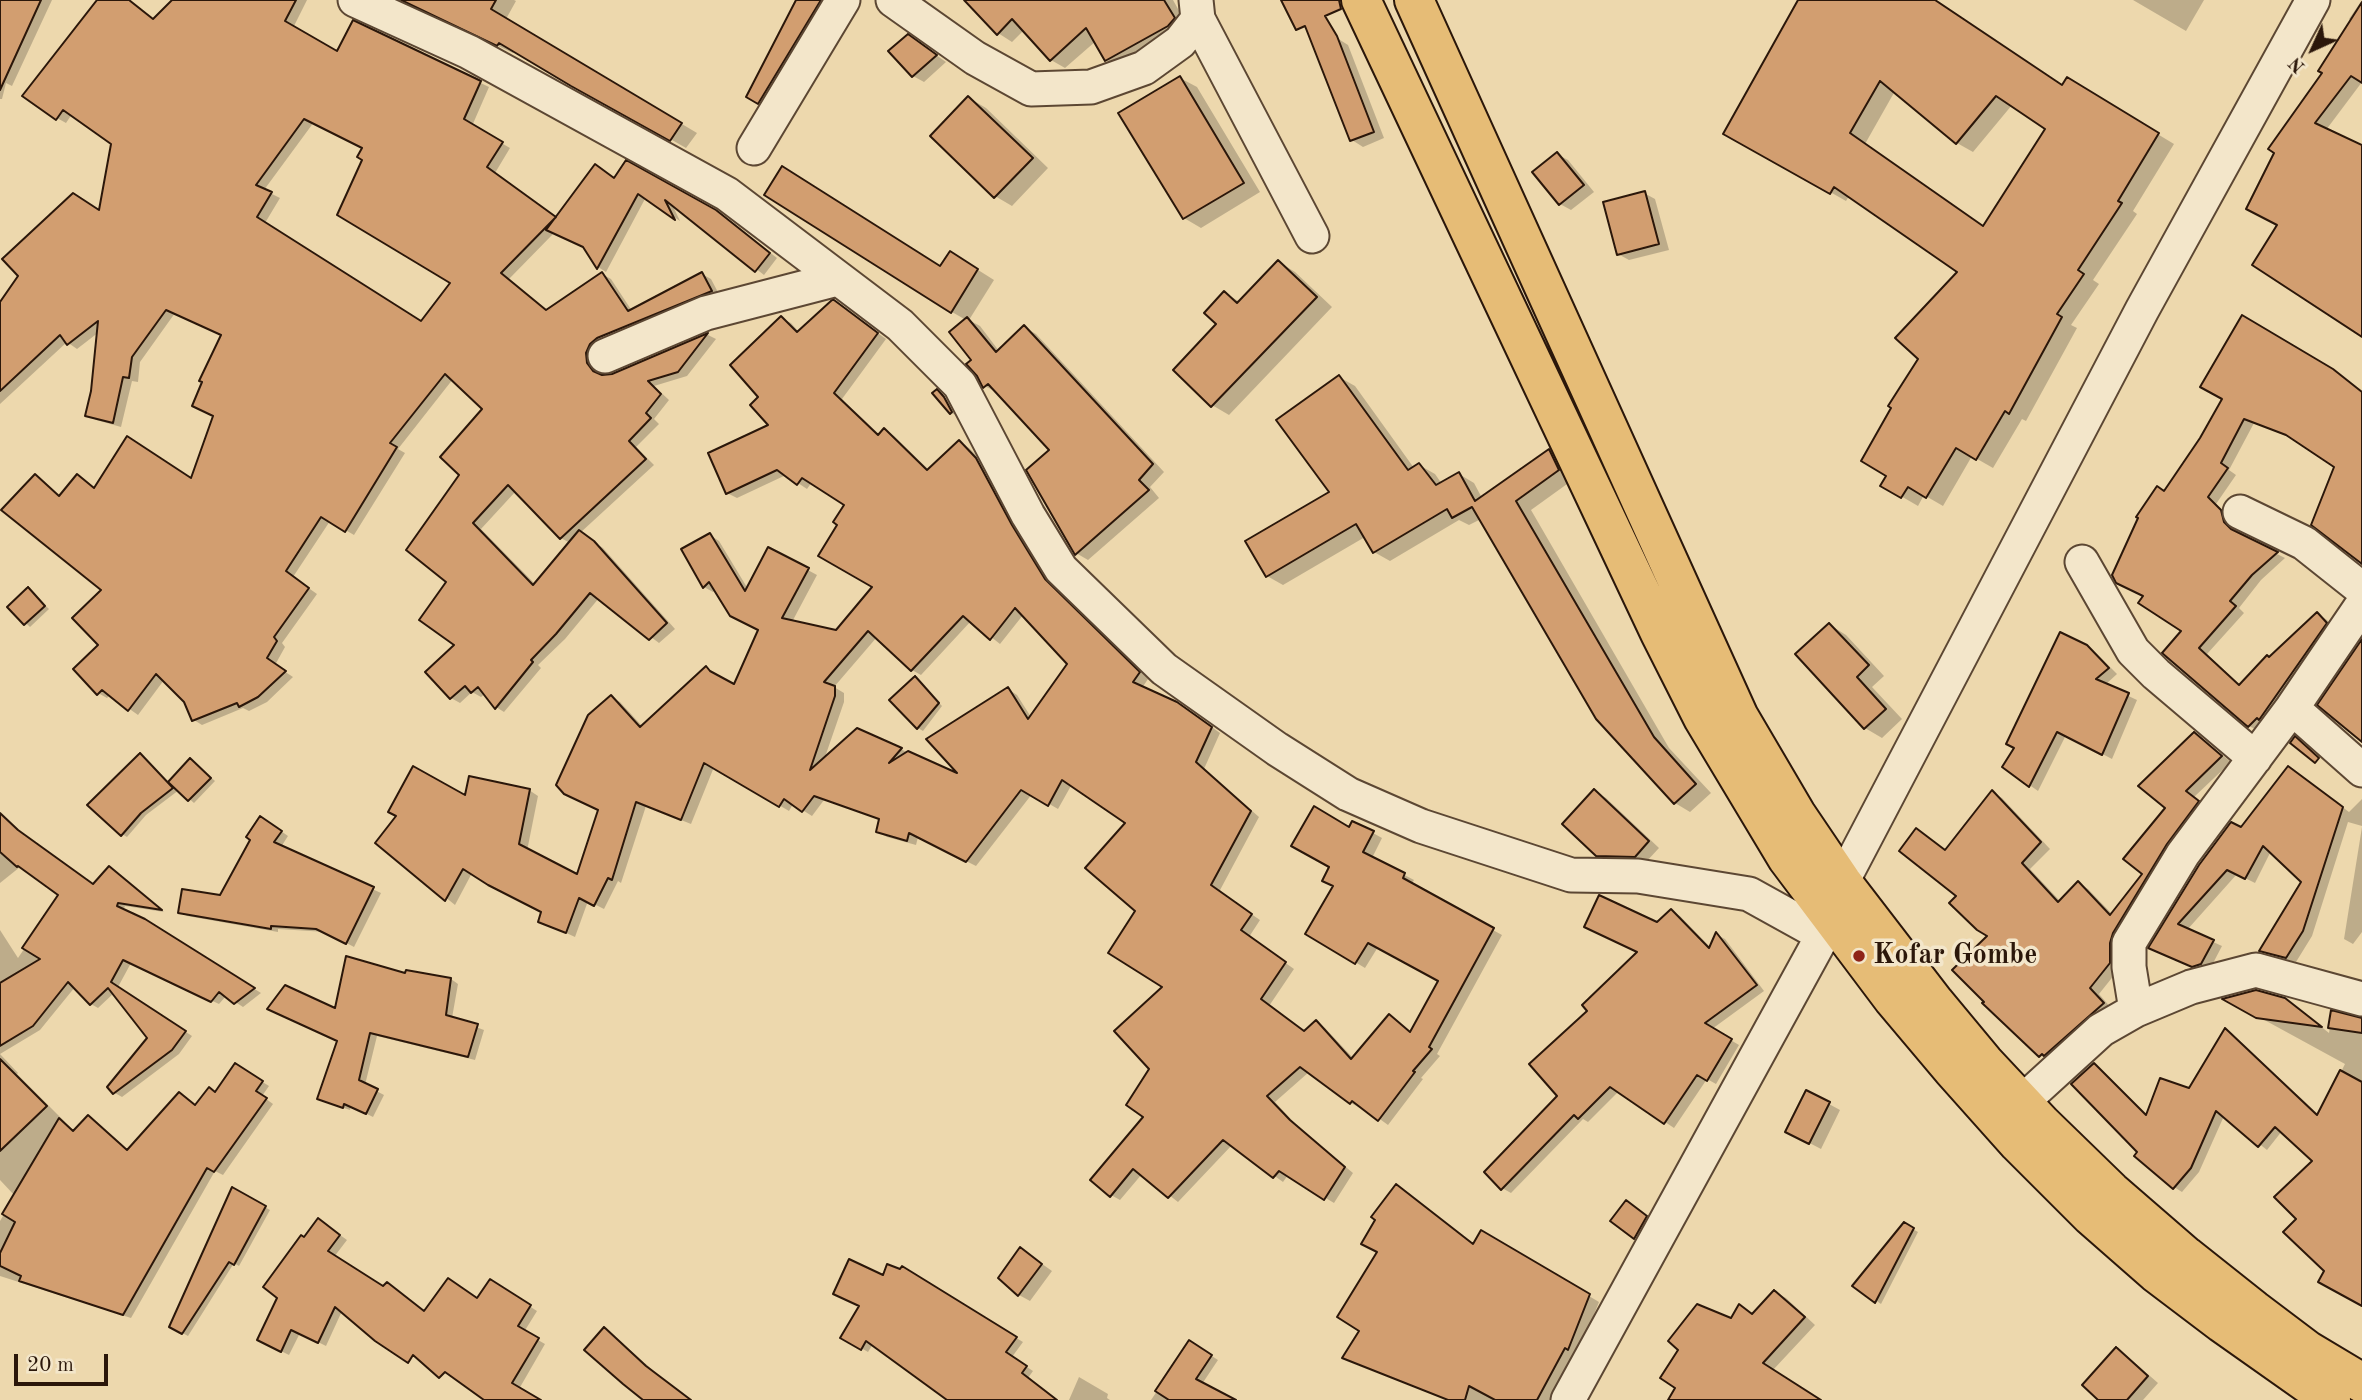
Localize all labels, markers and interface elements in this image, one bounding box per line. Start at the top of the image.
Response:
north arrow [2278,14,2348,84]
text: N [2286,52,2310,76]
place label: Kofar Gombe [1873,939,2037,973]
marker: Kofar Gombe [1851,948,1867,964]
scale bar [18,1340,112,1384]
text: 20 m [27,1355,74,1376]

